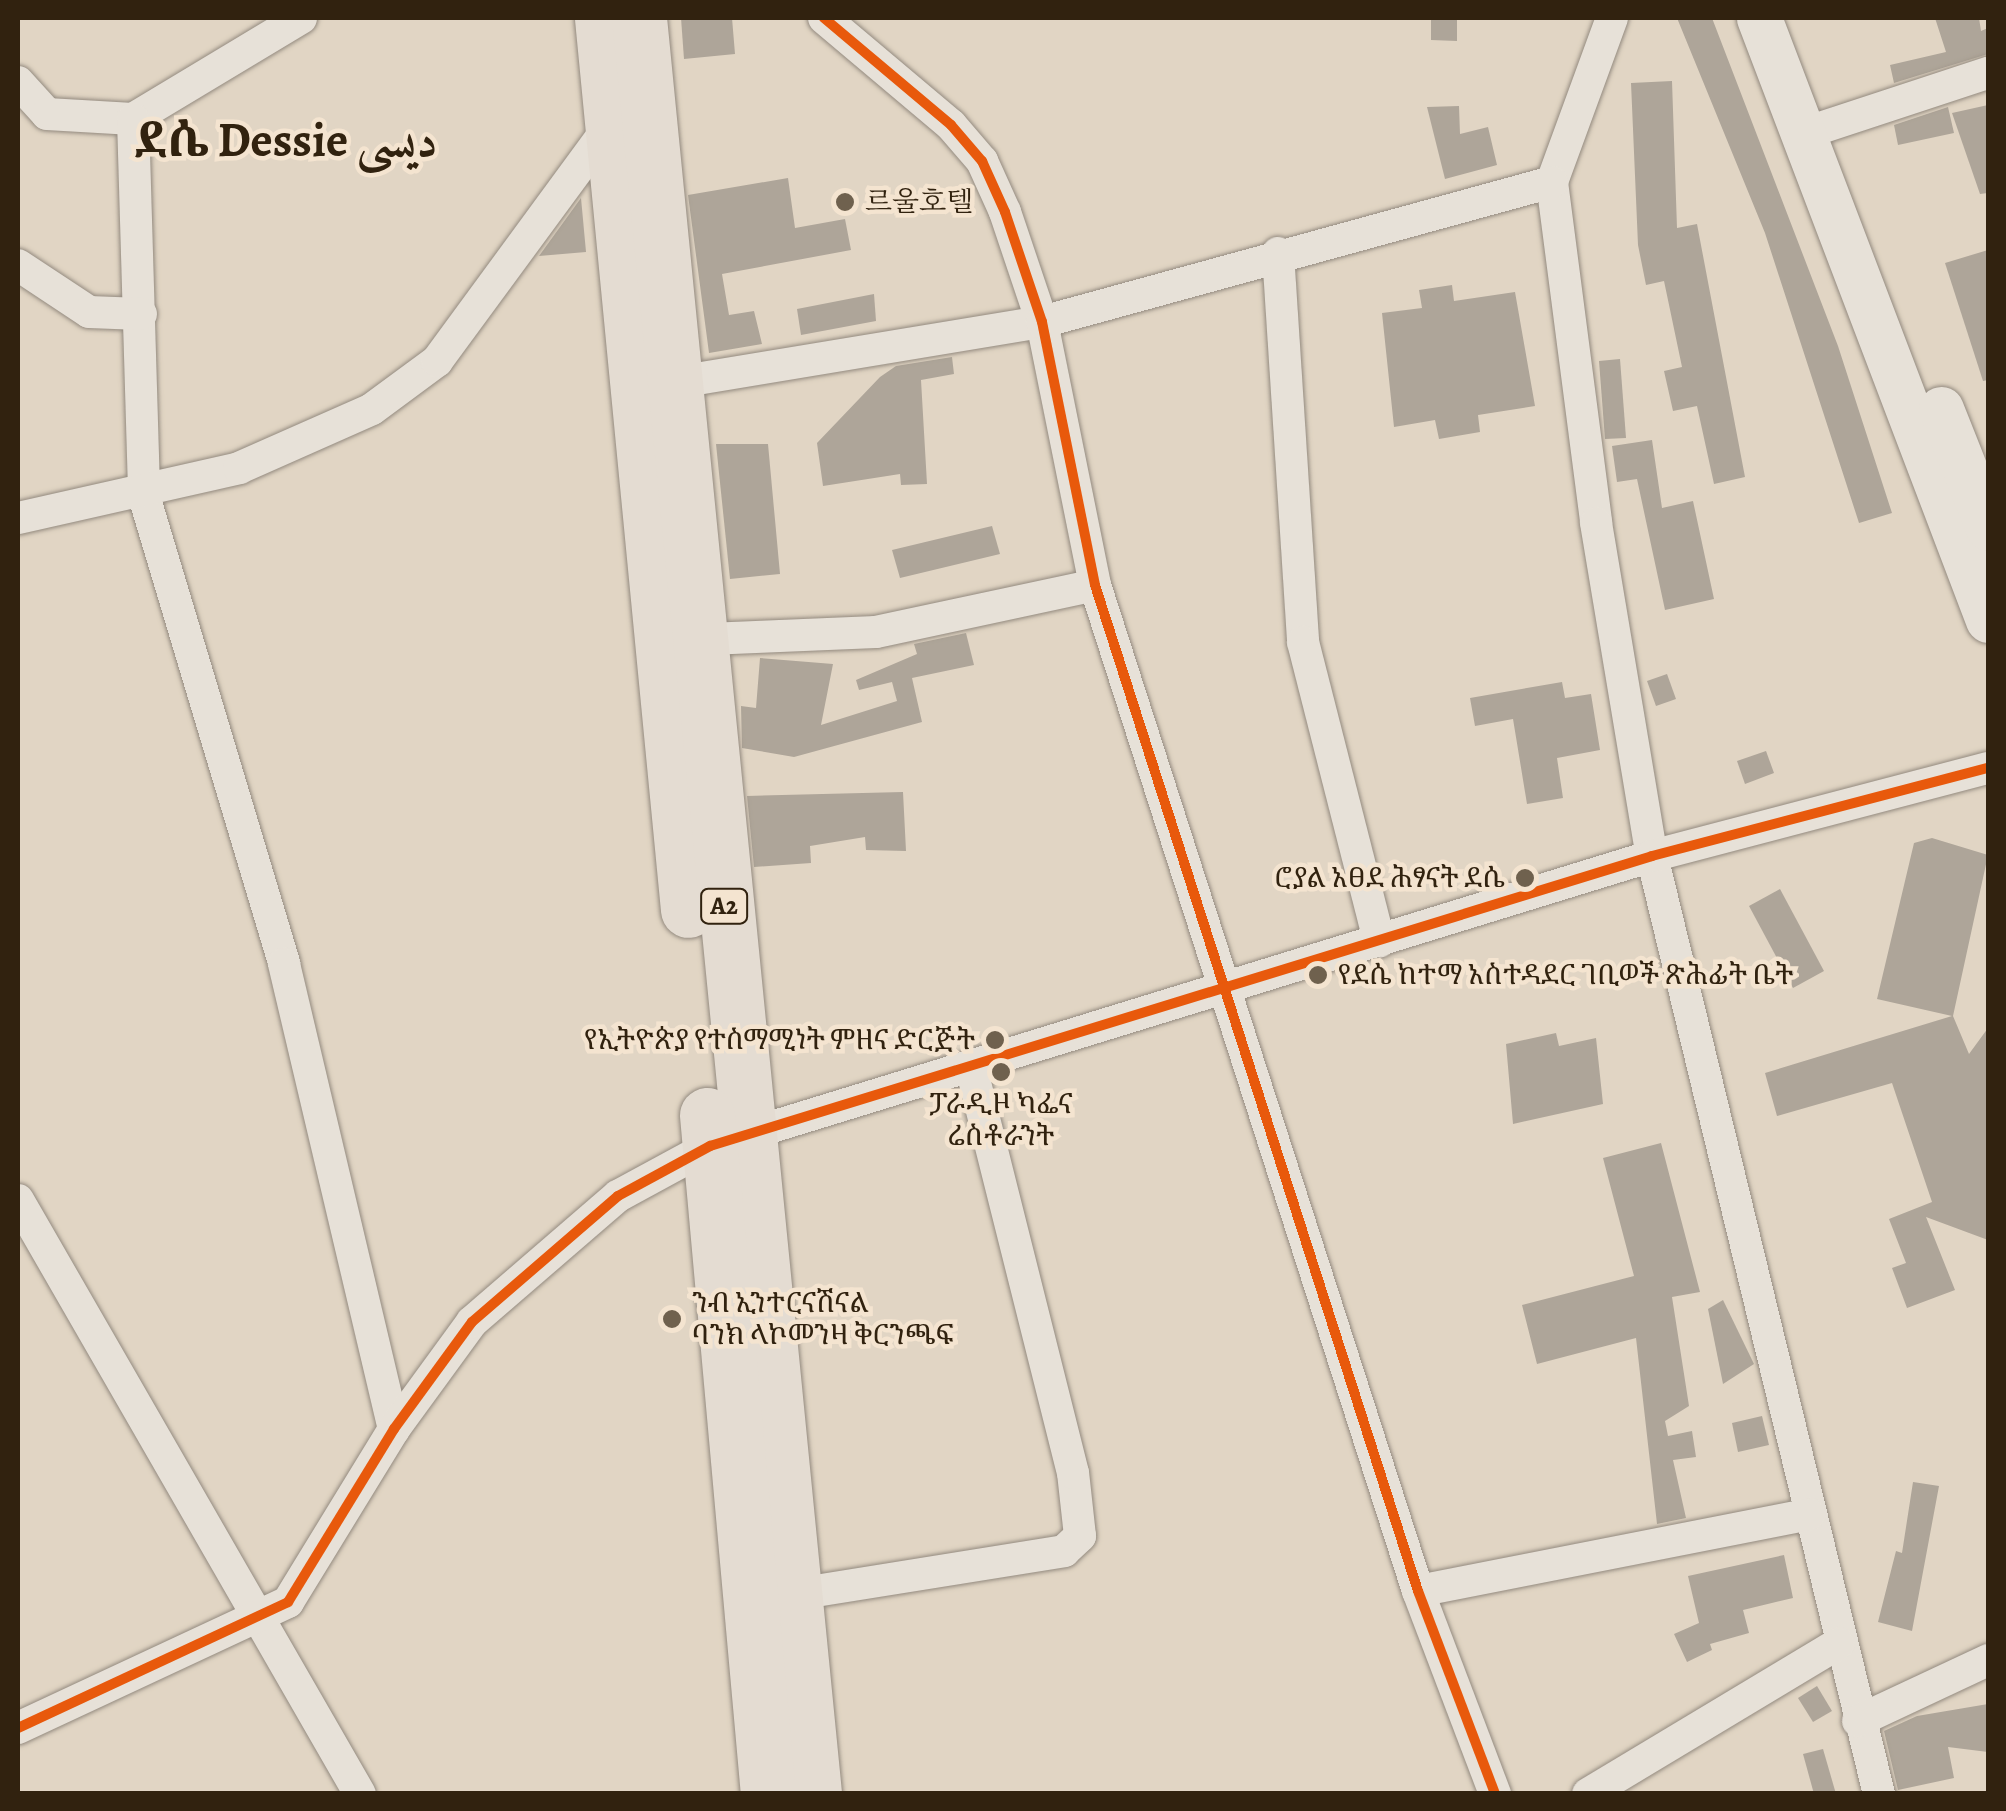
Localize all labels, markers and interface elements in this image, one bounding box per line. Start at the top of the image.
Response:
district label: ደሴ Dessie ديسى [134,112,438,170]
place label: 르울호텔 [865,185,973,219]
marker: 르울호텔 [834,191,856,213]
place label: ሮያል አፀደ ሕፃናት ደሴ [1275,861,1505,895]
marker: ሮያል አፀደ ሕፃናት ደሴ [1514,867,1536,889]
road number: A2 [699,886,749,926]
place label: የደሴ ከተማ አስተዳደር ገቢወች ጽሕፊት ቤት [1338,958,1793,992]
marker: የደሴ ከተማ አስተዳደር ገቢወች ጽሕፊት ቤት [1307,964,1329,986]
place label: የኢትዮጵያ የተስማሚነት ምዘና ድርጅት [584,1023,975,1057]
marker: የኢትዮጵያ የተስማሚነት ምዘና ድርጅት [984,1029,1006,1051]
marker: ፓራዲዞ ካፌና ሬስቶራንት [990,1061,1012,1083]
place label: ፓራዲዞ ካፌና ሬስቶራንት [929,1087,1073,1153]
place label: ንብ ኢንተርናሽናል ባንክ ላኮመንዛ ቅርንጫፍ [692,1286,954,1352]
marker: ንብ ኢንተርናሽናል ባንክ ላኮመንዛ ቅርንጫፍ [661,1308,683,1330]

